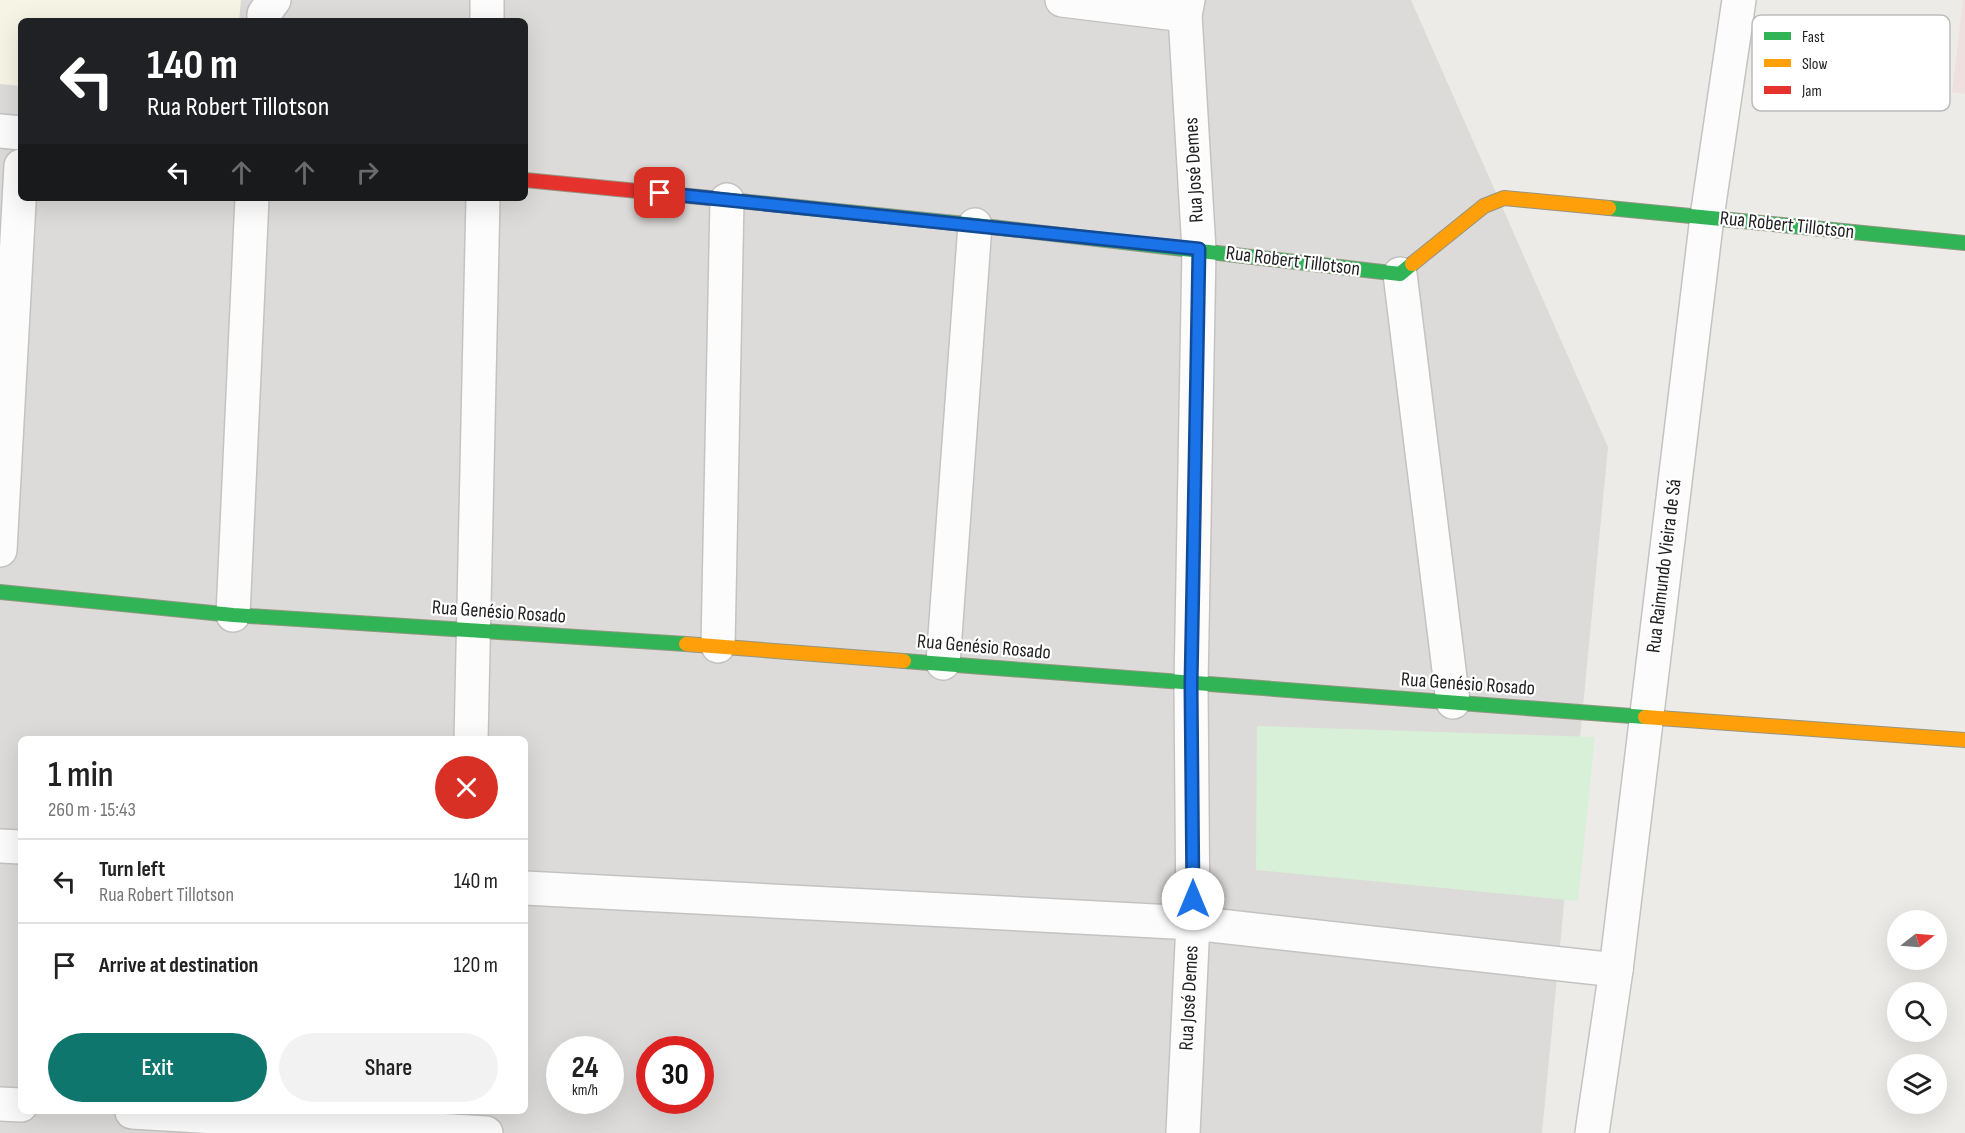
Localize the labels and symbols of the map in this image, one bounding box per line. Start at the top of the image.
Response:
legend [1752,15,1950,111]
text: Fast [1802,28,1825,47]
text: Slow [1802,55,1827,74]
text: Jam [1801,82,1822,101]
street label: Rua José Demes [1179,117,1209,223]
pin [634,167,685,218]
street label: Rua Robert Tillotson [1719,206,1855,244]
street label: Rua Robert Tillotson [1225,241,1361,281]
street label: Rua Raimundo Vieira de Sá [1641,478,1687,654]
street label: Rua Genésio Rosado [431,595,567,629]
street label: Rua Genésio Rosado [916,629,1052,665]
street label: Rua Genésio Rosado [1400,667,1536,701]
position arrow [1161,867,1225,931]
north arrow [1887,910,1947,970]
street label: Rua José Demes [1174,945,1204,1051]
speed limit sign: 30 [636,1036,714,1114]

